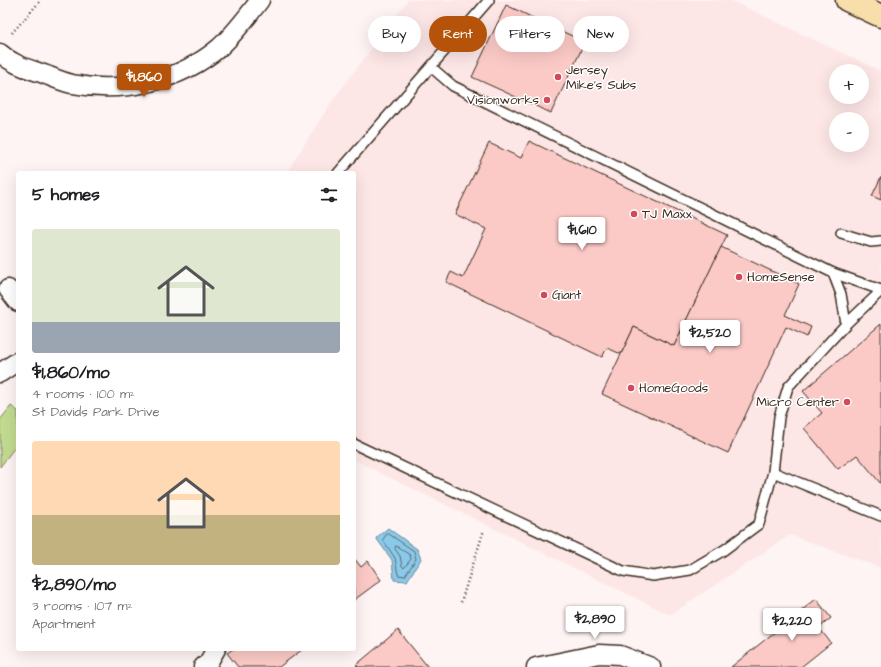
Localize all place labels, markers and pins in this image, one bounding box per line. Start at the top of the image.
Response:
place label: Jersey Mike's Subs [566,61,637,94]
pin: $1,860 [111,64,177,98]
marker: Jersey Mike's Subs [553,72,563,82]
place label: Visionworks [467,91,539,109]
marker: Visionworks [542,95,552,105]
place label: TJ Maxx [642,205,693,223]
marker: TJ Maxx [629,209,639,219]
pin: $1,610 [549,217,615,251]
place label: HomeSense [747,268,815,286]
marker: HomeSense [734,272,744,282]
place label: Giant [552,286,582,304]
marker: Giant [539,290,549,300]
pin: $2,520 [677,320,743,354]
place label: HomeGoods [639,379,709,397]
marker: HomeGoods [626,383,636,393]
place label: Micro Center [756,393,839,411]
marker: Micro Center [842,397,852,407]
pin: $2,890 [562,606,628,640]
pin: $2,220 [759,608,825,642]

